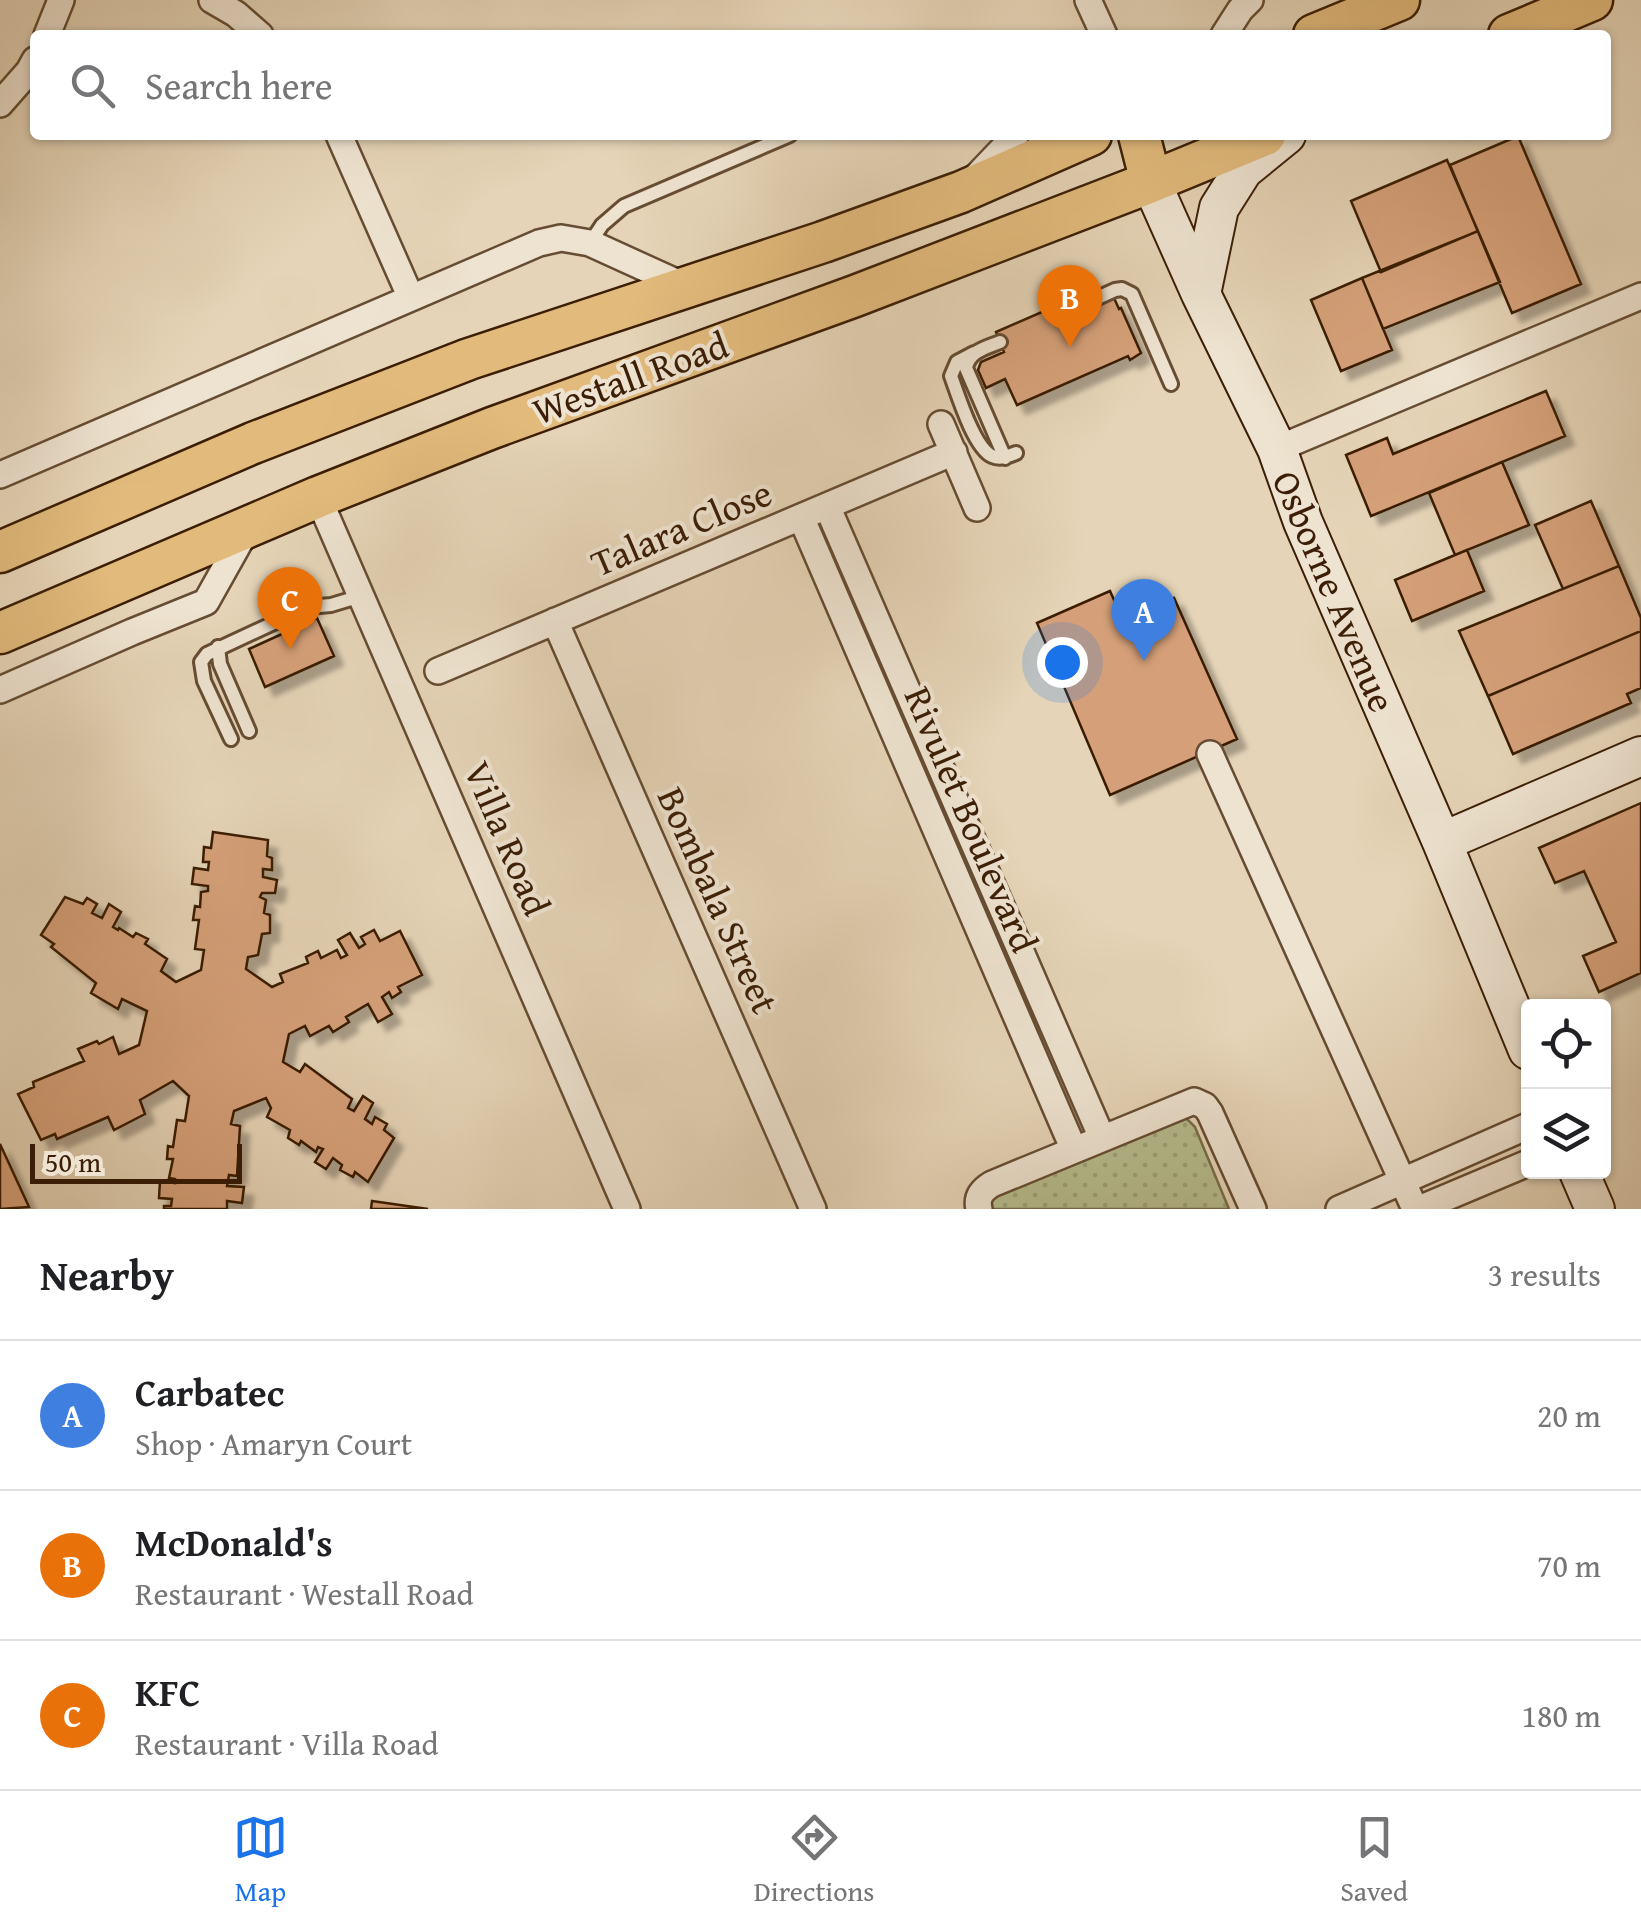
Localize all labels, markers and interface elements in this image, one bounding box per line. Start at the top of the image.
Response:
search box [30,30,1611,140]
text: Search here [145,57,333,113]
icon: search [65,58,120,113]
pin: B [1038,264,1102,347]
street label: Westall Road [524,316,736,438]
street label: Osborne Avenue [1259,462,1411,720]
street label: Talara Close [582,464,780,590]
pin: C [258,566,322,649]
pin: A [1112,578,1176,661]
your location [1037,637,1088,688]
street label: Rivulet Boulevard [891,677,1054,961]
street label: Villa Road [450,752,566,924]
street label: Bombala Street [644,778,794,1022]
map controls [1521,999,1611,1179]
button: locate [1521,999,1611,1089]
button: layers [1521,1089,1611,1179]
scale bar [30,1139,242,1184]
text: 50 m [45,1141,101,1182]
text: Nearby [40,1244,174,1305]
text: 3 results [1488,1251,1601,1298]
text: Carbatec [135,1364,284,1420]
text: A [62,1392,83,1439]
text: 20 m [1537,1392,1601,1439]
text: Shop · Amaryn Court [135,1420,412,1467]
text: McDonald's [135,1514,333,1570]
text: B [63,1542,82,1589]
text: 70 m [1537,1542,1601,1589]
text: Restaurant · Westall Road [135,1570,474,1617]
text: KFC [135,1664,200,1720]
text: C [63,1692,82,1739]
text: 180 m [1522,1692,1601,1739]
text: Restaurant · Villa Road [135,1720,439,1767]
tab: Map [233,1810,288,1911]
tab: Directions [754,1810,874,1911]
tab: Saved [1340,1810,1408,1911]

